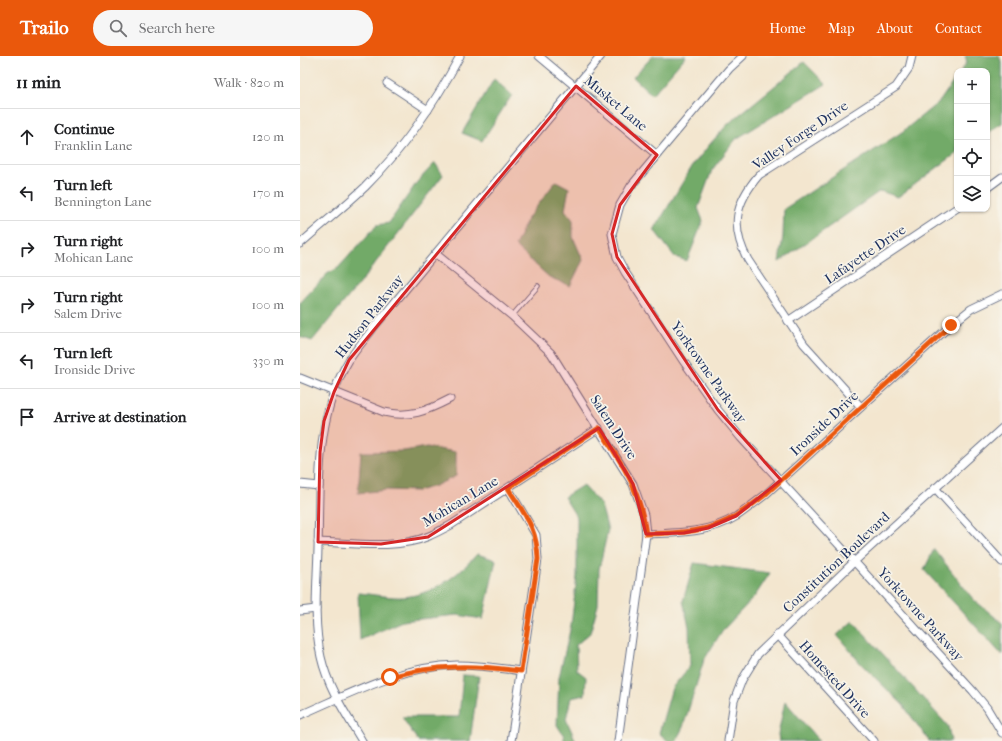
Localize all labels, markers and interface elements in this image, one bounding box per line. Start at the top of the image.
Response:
search box [93,10,373,46]
text: Trailo [20,17,69,39]
icon: search [107,17,129,39]
text: Search here [139,19,215,37]
text: Home [769,20,806,37]
text: Map [828,20,855,37]
text: About [877,20,913,37]
text: Contact [935,20,982,37]
map controls [954,68,990,212]
button: + [954,68,990,104]
text: 11 min [16,72,61,92]
street label: Musket Lane [580,72,651,135]
text: Walk · 820 m [214,75,284,90]
street label: Valley Forge Drive [748,97,851,174]
button: − [954,104,990,140]
text: Continue [54,120,114,138]
icon: ahead [16,126,38,148]
text: 120 m [252,129,284,144]
text: Franklin Lane [54,138,132,153]
button: locate [954,140,990,176]
text: Turn left [54,176,112,194]
button: layers [954,176,990,212]
icon: left [16,182,38,204]
text: 170 m [252,185,284,200]
text: Bennington Lane [54,194,152,209]
street label: Lafayette Drive [822,221,909,288]
text: Turn right [54,232,123,250]
icon: right [16,238,38,260]
text: 100 m [251,241,284,256]
text: Mohican Lane [54,250,133,265]
street label: Hudson Parkway [331,271,408,362]
text: Turn right [54,288,123,306]
icon: right [16,294,38,316]
text: 100 m [251,297,284,312]
text: Salem Drive [54,306,122,321]
route end [942,316,960,334]
street label: Yorktowne Parkway [667,317,750,427]
text: Turn left [54,344,112,362]
icon: left [16,350,38,372]
text: 330 m [253,353,284,368]
text: Ironside Drive [54,362,135,377]
street label: Ironside Drive [787,387,862,459]
street label: Salem Drive [587,392,641,463]
icon: arrive [16,406,38,428]
text: Arrive at destination [54,408,186,426]
street label: Mohican Lane [419,472,501,531]
street label: Constitution Boulevard [779,508,894,616]
street label: Yorktowne Parkway [873,563,968,665]
street label: Homested Drive [795,637,874,722]
route start [381,668,399,686]

